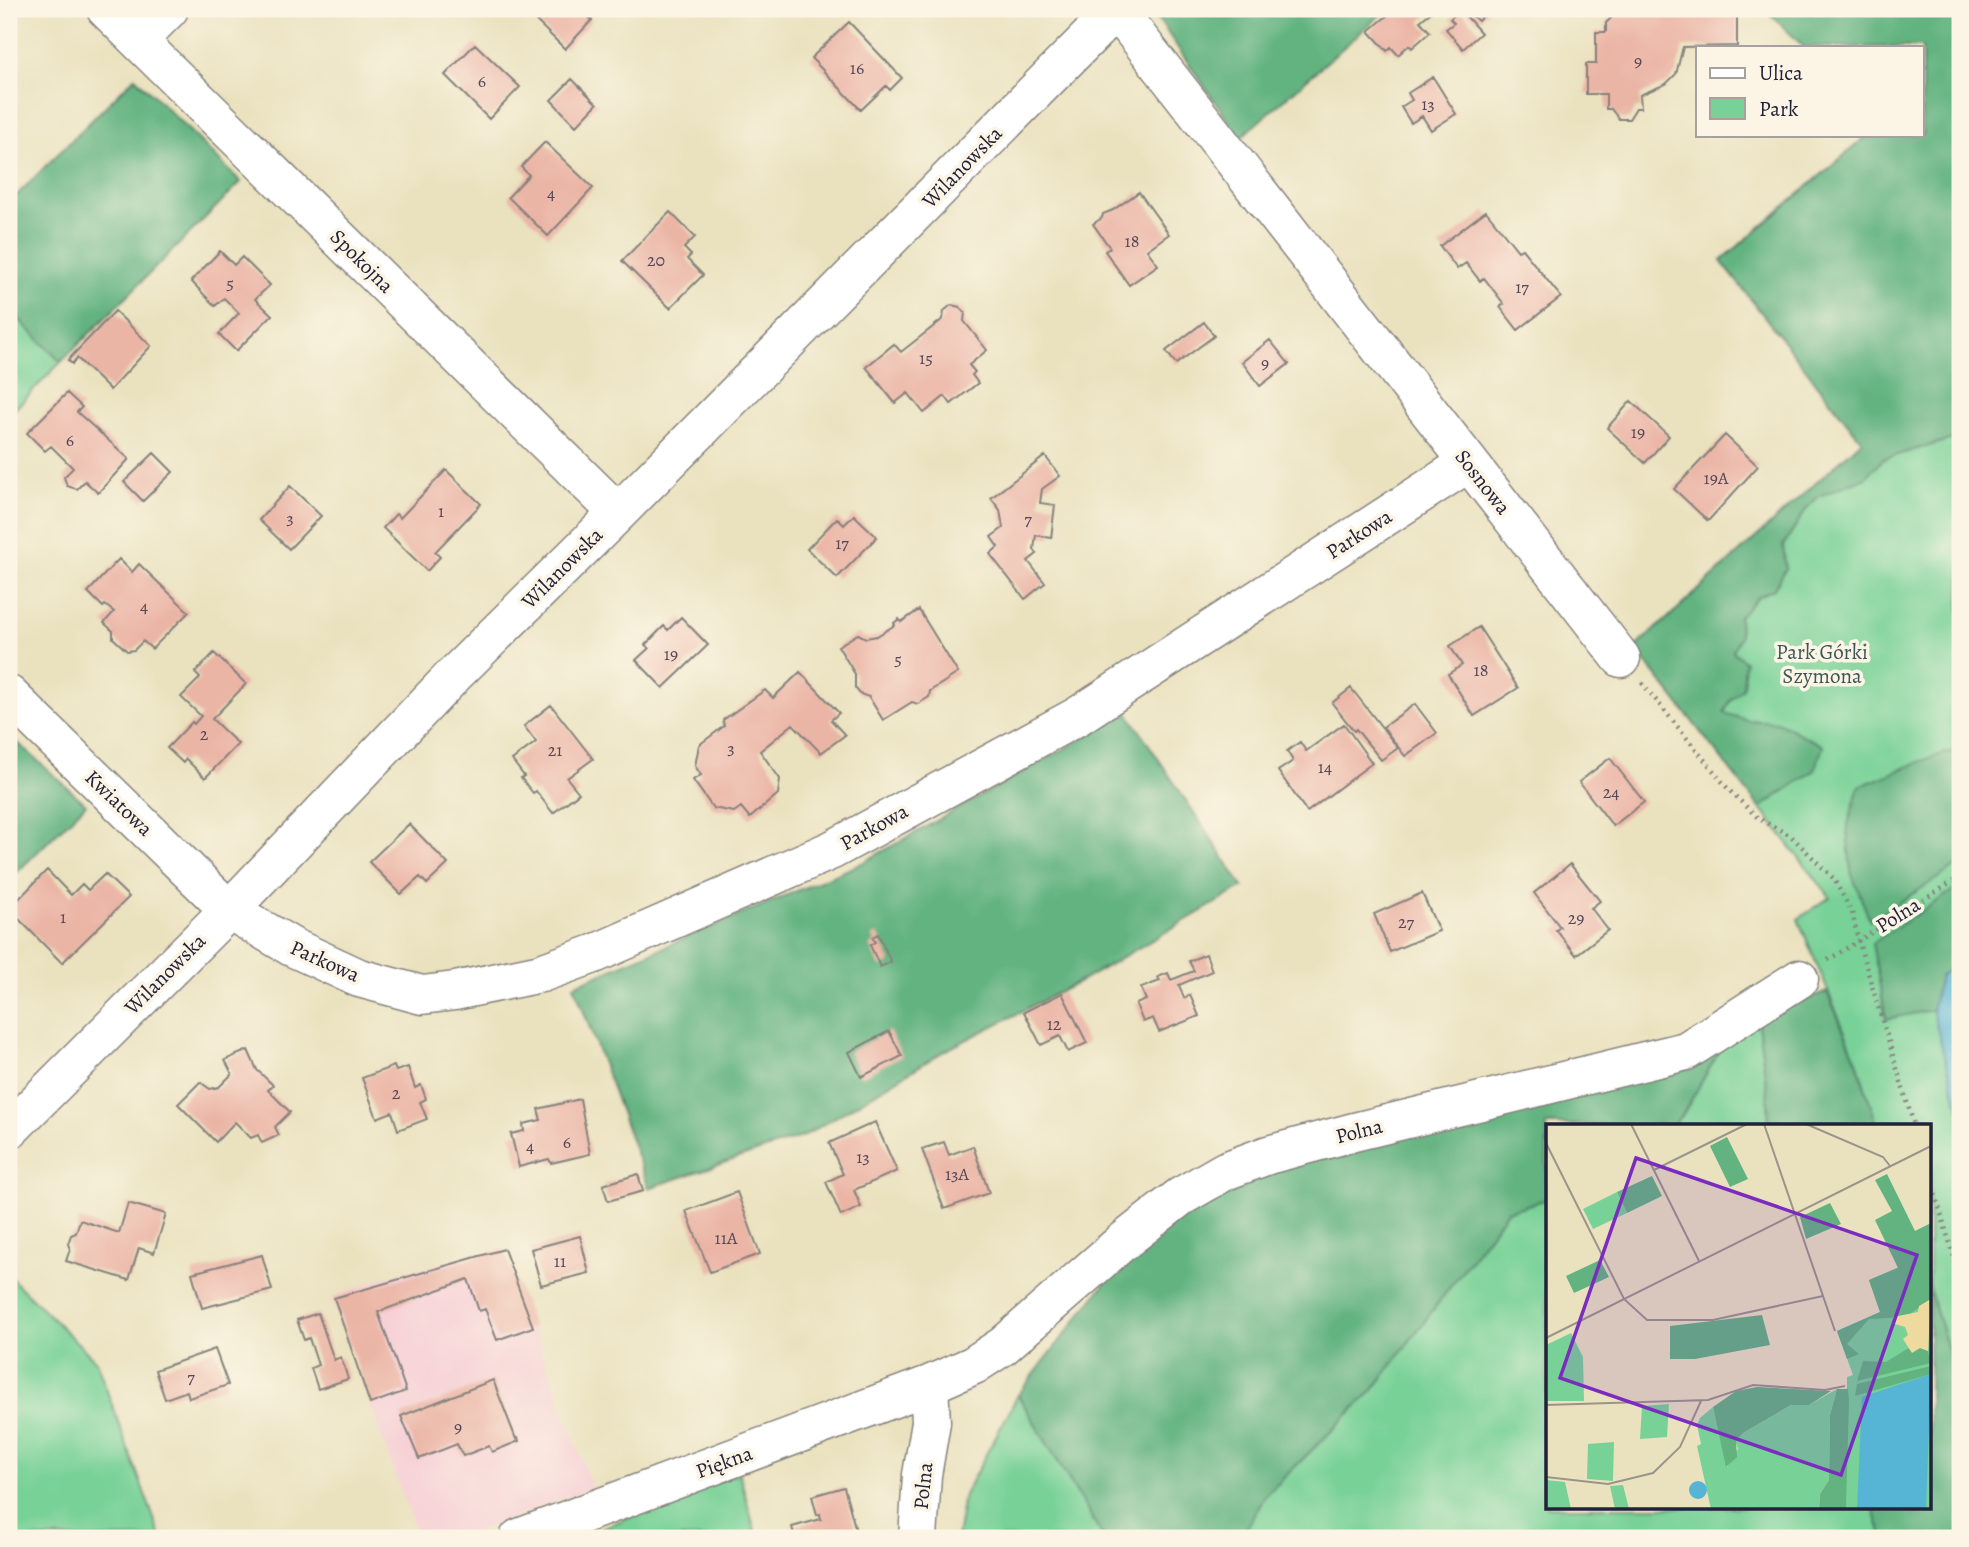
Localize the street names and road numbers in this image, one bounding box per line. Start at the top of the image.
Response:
street label: Wilanowska [915,120,1008,215]
street label: Spokojna [324,223,400,299]
street label: Sosnowa [1449,444,1517,521]
street label: Parkowa [1321,502,1398,566]
street label: Wilanowska [515,521,609,615]
street label: Kwiatowa [79,764,159,843]
street label: Parkowa [835,797,913,857]
street label: Polna [1870,890,1926,939]
street label: Wilanowska [118,927,212,1021]
street label: Parkowa [286,933,364,989]
street label: Polna [1333,1112,1386,1150]
street label: Piękna [692,1439,756,1485]
street label: Polna [907,1461,939,1511]

